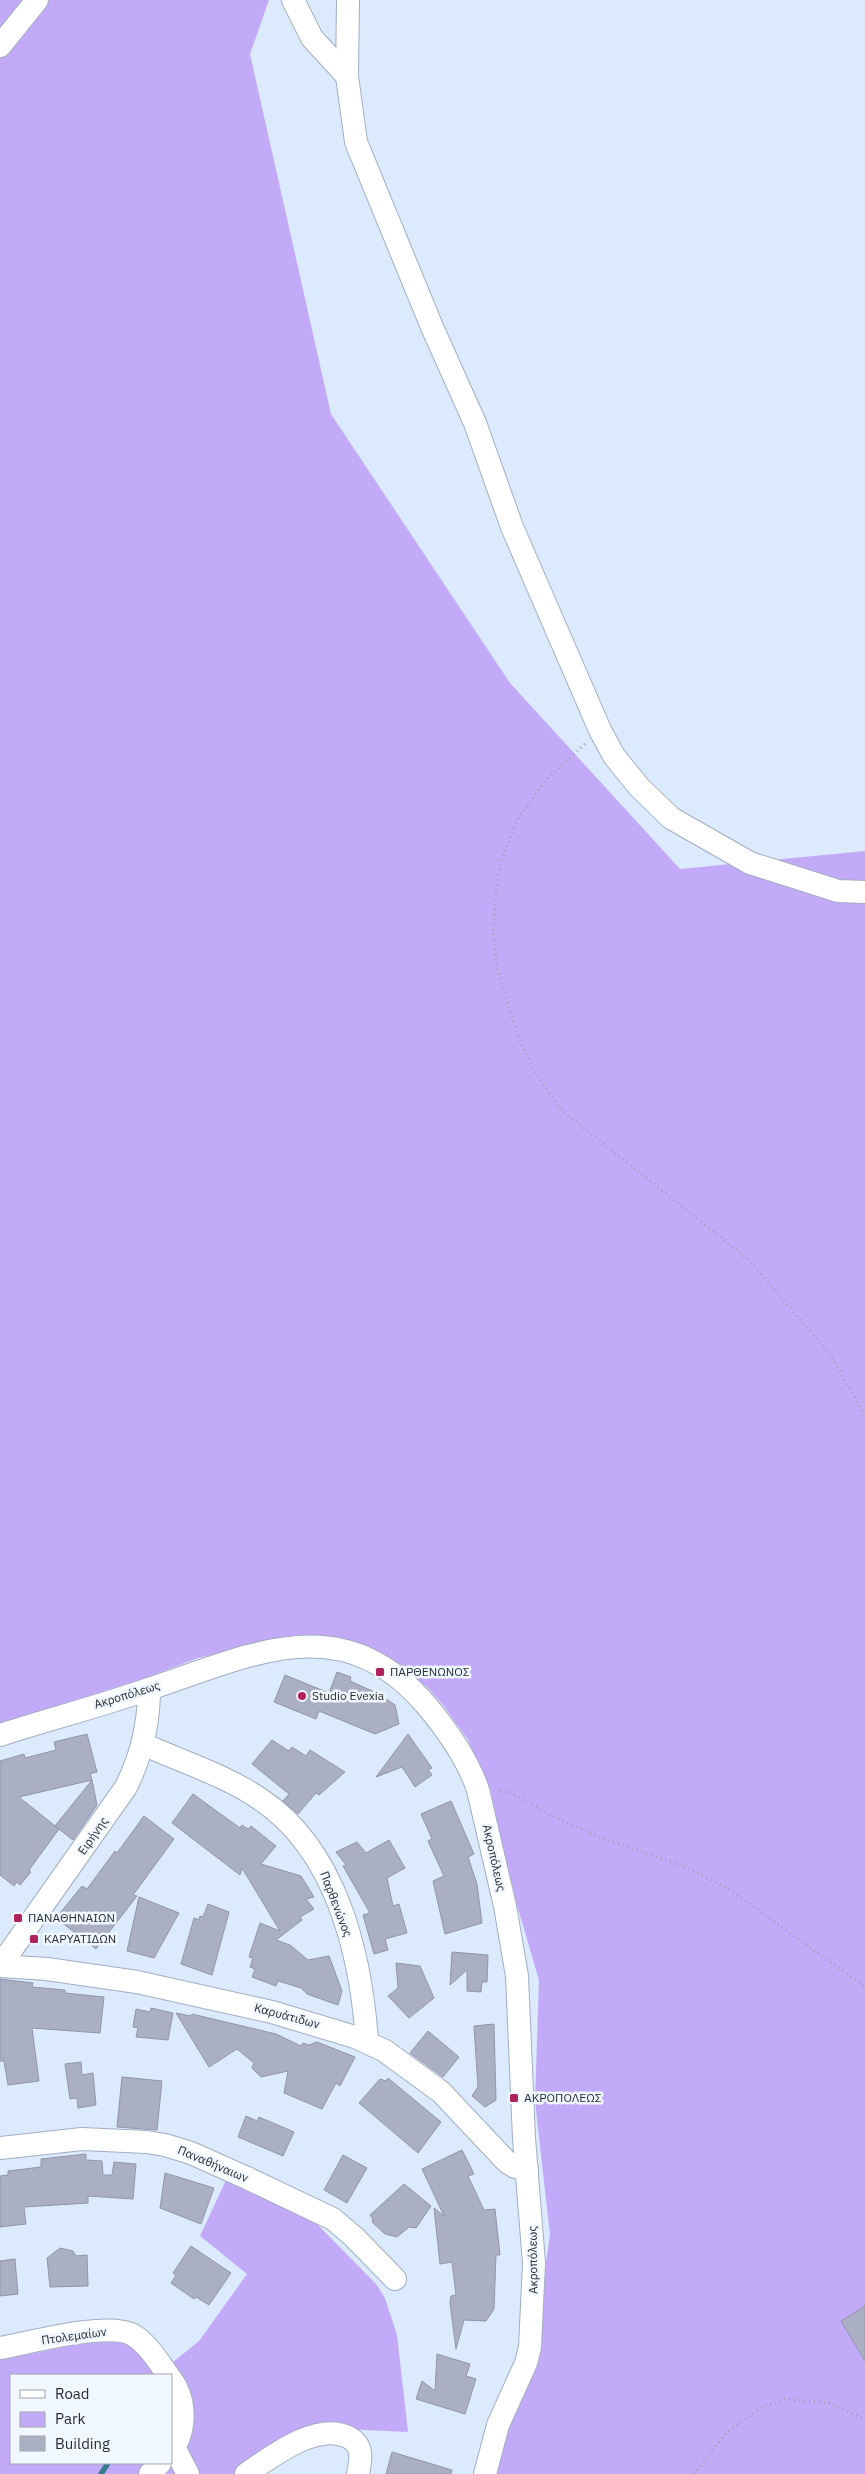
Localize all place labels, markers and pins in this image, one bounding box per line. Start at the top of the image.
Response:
place label: ΠΑΡΘΕΝΩΝΟΣ [390,1664,470,1679]
marker: ΠΑΡΘΕΝΩΝΟΣ [374,1666,386,1678]
place label: Studio Evexia [312,1688,385,1703]
marker: Studio Evexia [296,1690,308,1702]
place label: ΠΑΝΑΘΗΝΑΙΩΝ [28,1910,115,1925]
marker: ΠΑΝΑΘΗΝΑΙΩΝ [12,1912,24,1924]
place label: ΚΑΡΥΑΤΙΔΩΝ [44,1931,116,1946]
marker: ΚΑΡΥΑΤΙΔΩΝ [28,1933,40,1945]
place label: ΑΚΡΟΠΟΛΕΩΣ [524,2090,602,2105]
marker: ΑΚΡΟΠΟΛΕΩΣ [508,2092,520,2104]

